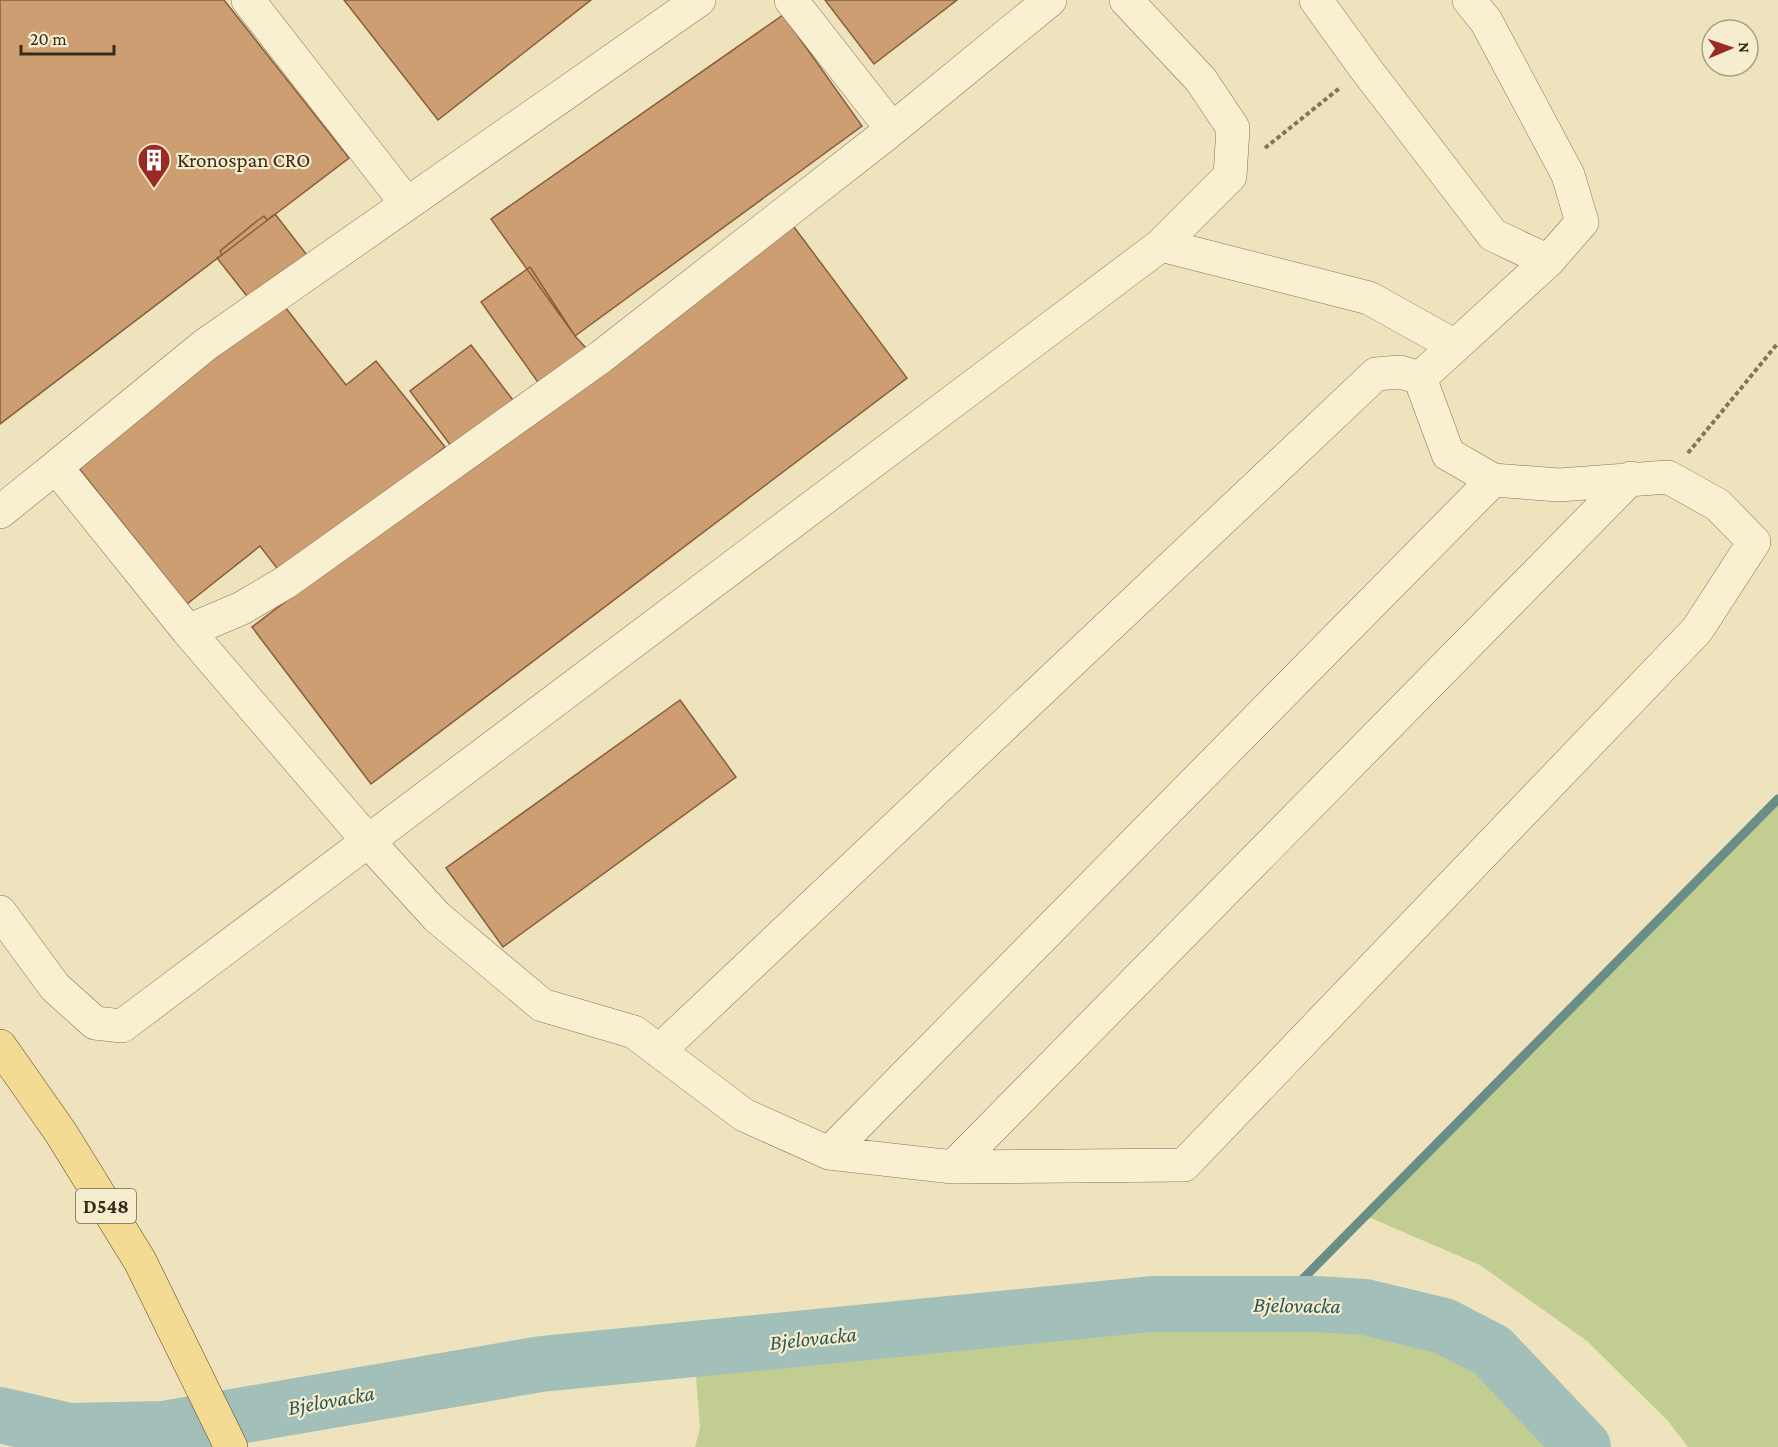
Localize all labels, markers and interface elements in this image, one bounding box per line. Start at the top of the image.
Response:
scale bar [21,18,114,56]
north arrow [1700,18,1760,78]
text: 20 m [30,29,67,49]
text: N [1736,42,1753,53]
building icon: Kronospan CRO [136,142,172,189]
place label: Kronospan CRO [177,148,310,172]
road number: D548 [76,1189,136,1223]
water label: Bjelovacka [1253,1292,1341,1319]
water label: Bjelovacka [768,1321,858,1356]
water label: Bjelovacka [286,1380,376,1421]

